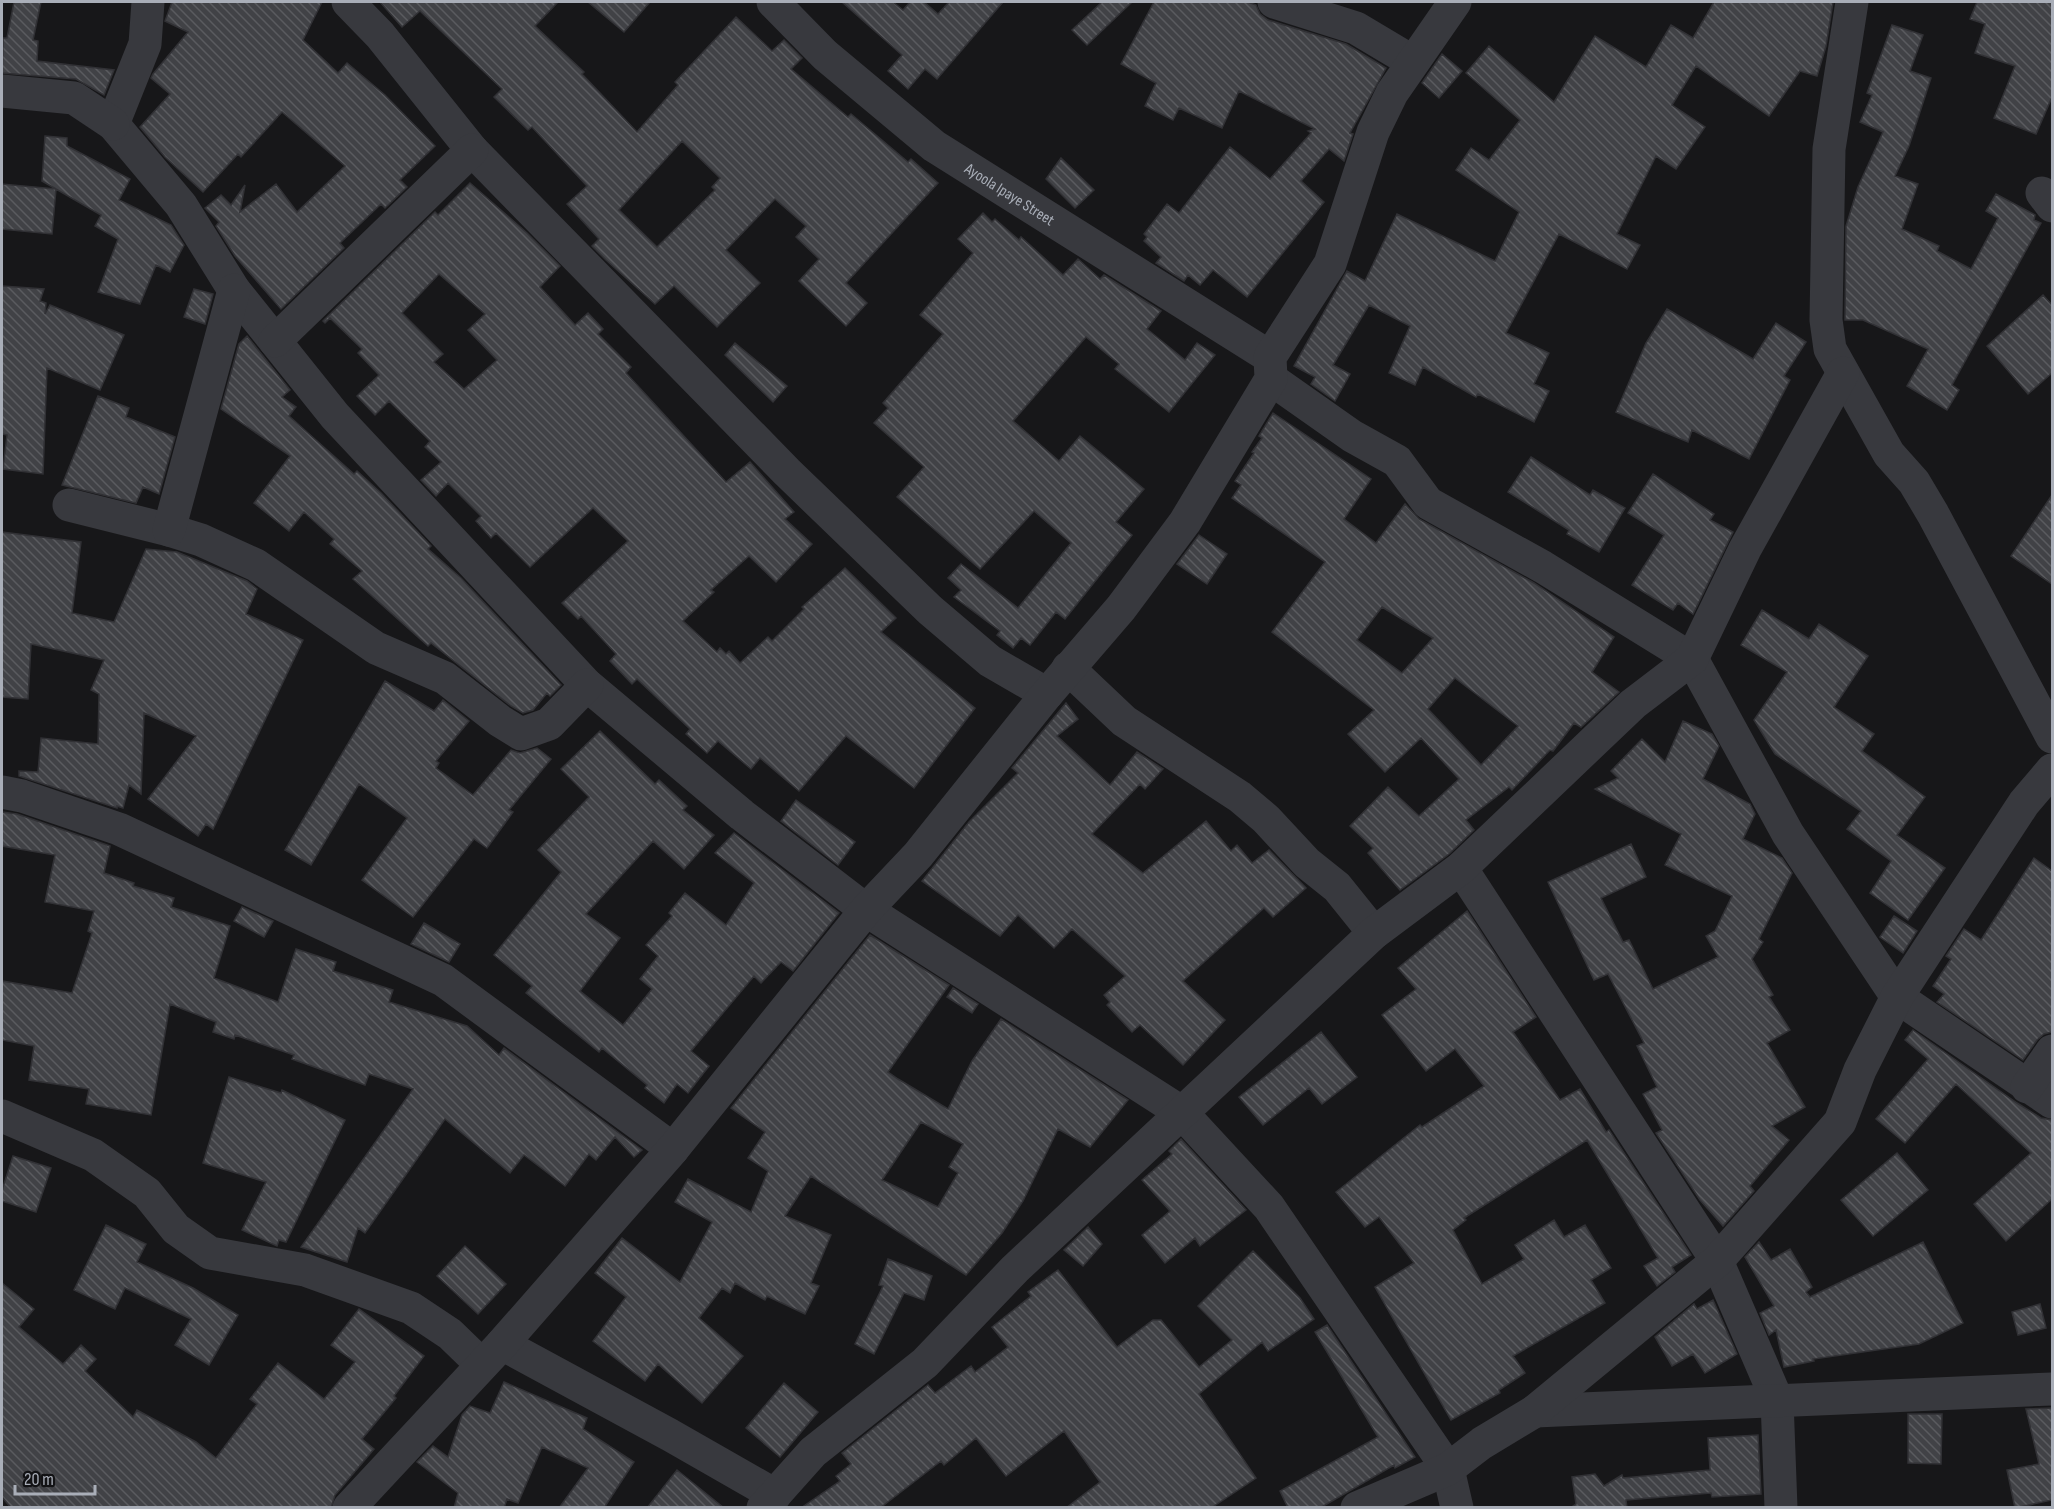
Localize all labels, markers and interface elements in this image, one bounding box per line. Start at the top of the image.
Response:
street label: Ayoola Ipaye Street [960,159,1058,230]
scale bar [15,1458,94,1496]
text: 20 m [24,1469,54,1490]

